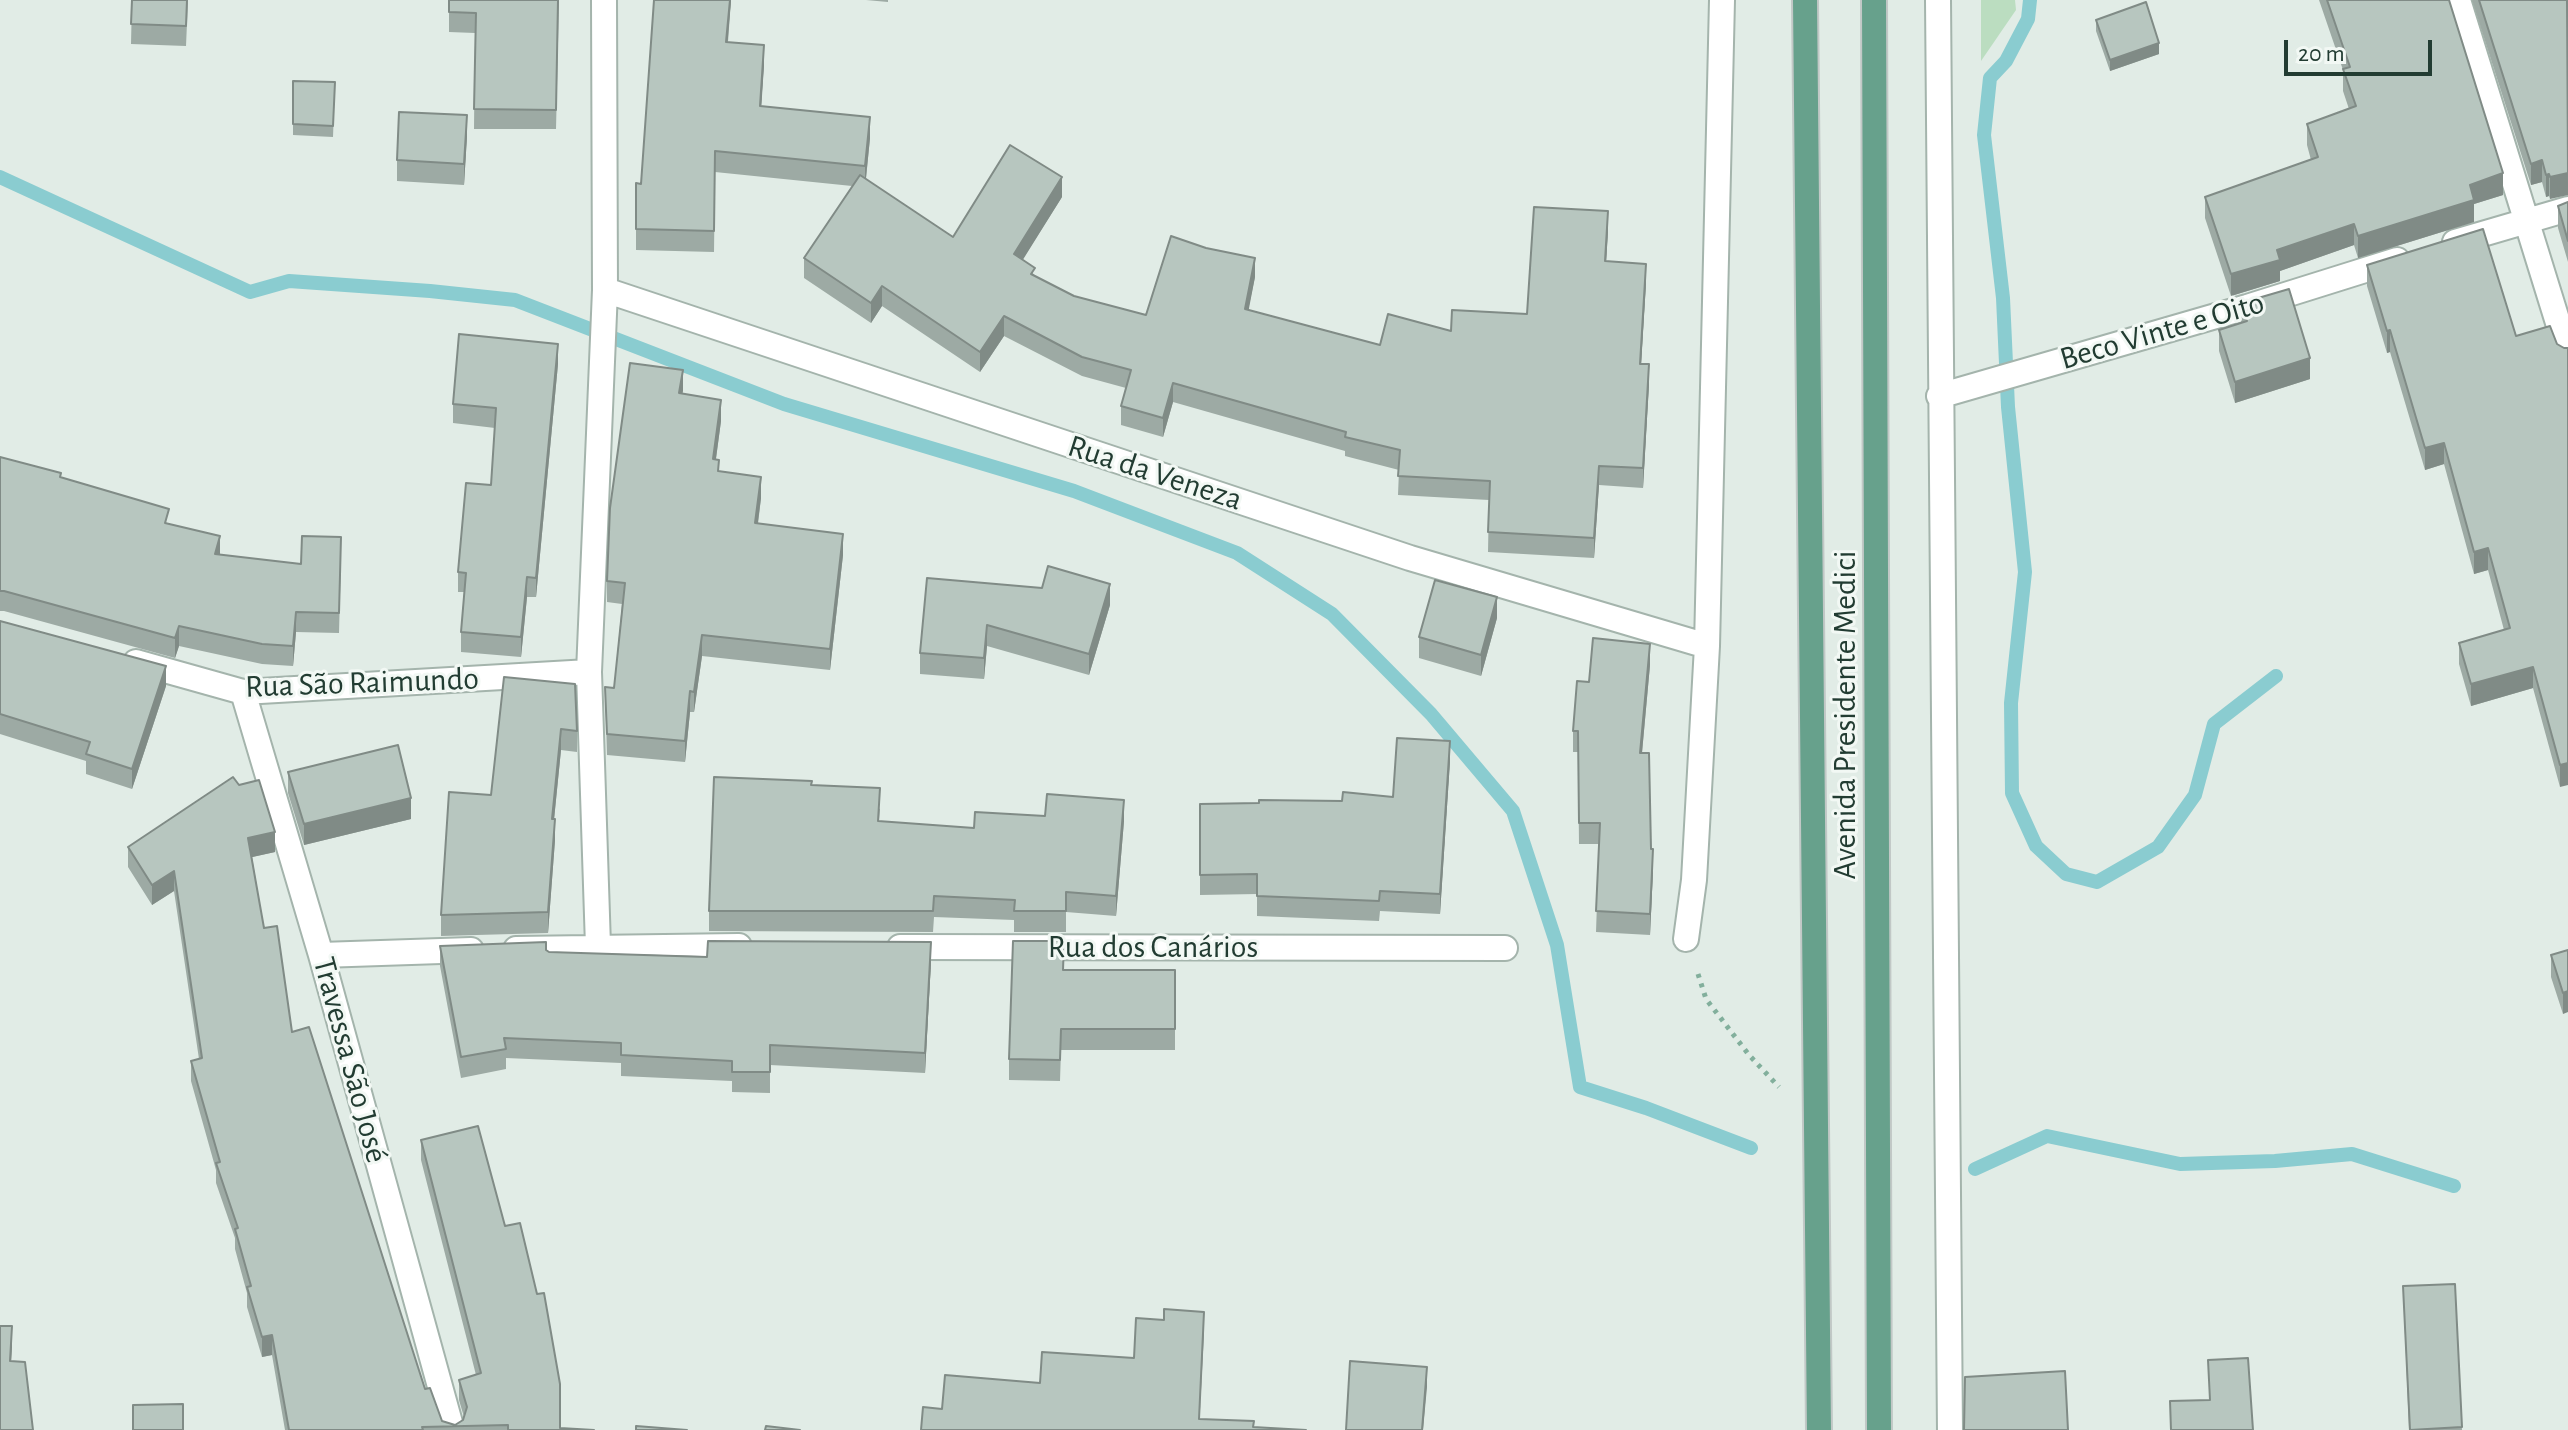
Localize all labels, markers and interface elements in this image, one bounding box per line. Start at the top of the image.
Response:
scale bar [2288,24,2436,74]
text: 20 m [2298,42,2345,66]
street label: Beco Vinte e Oito [2055,284,2269,378]
street label: Rua da Veneza [1063,427,1247,519]
street label: Avenida Presidente Medici [1826,551,1864,879]
street label: Rua São Raimundo [245,660,479,706]
street label: Rua dos Canários [1048,928,1258,966]
street label: Travessa São José [304,953,396,1167]

